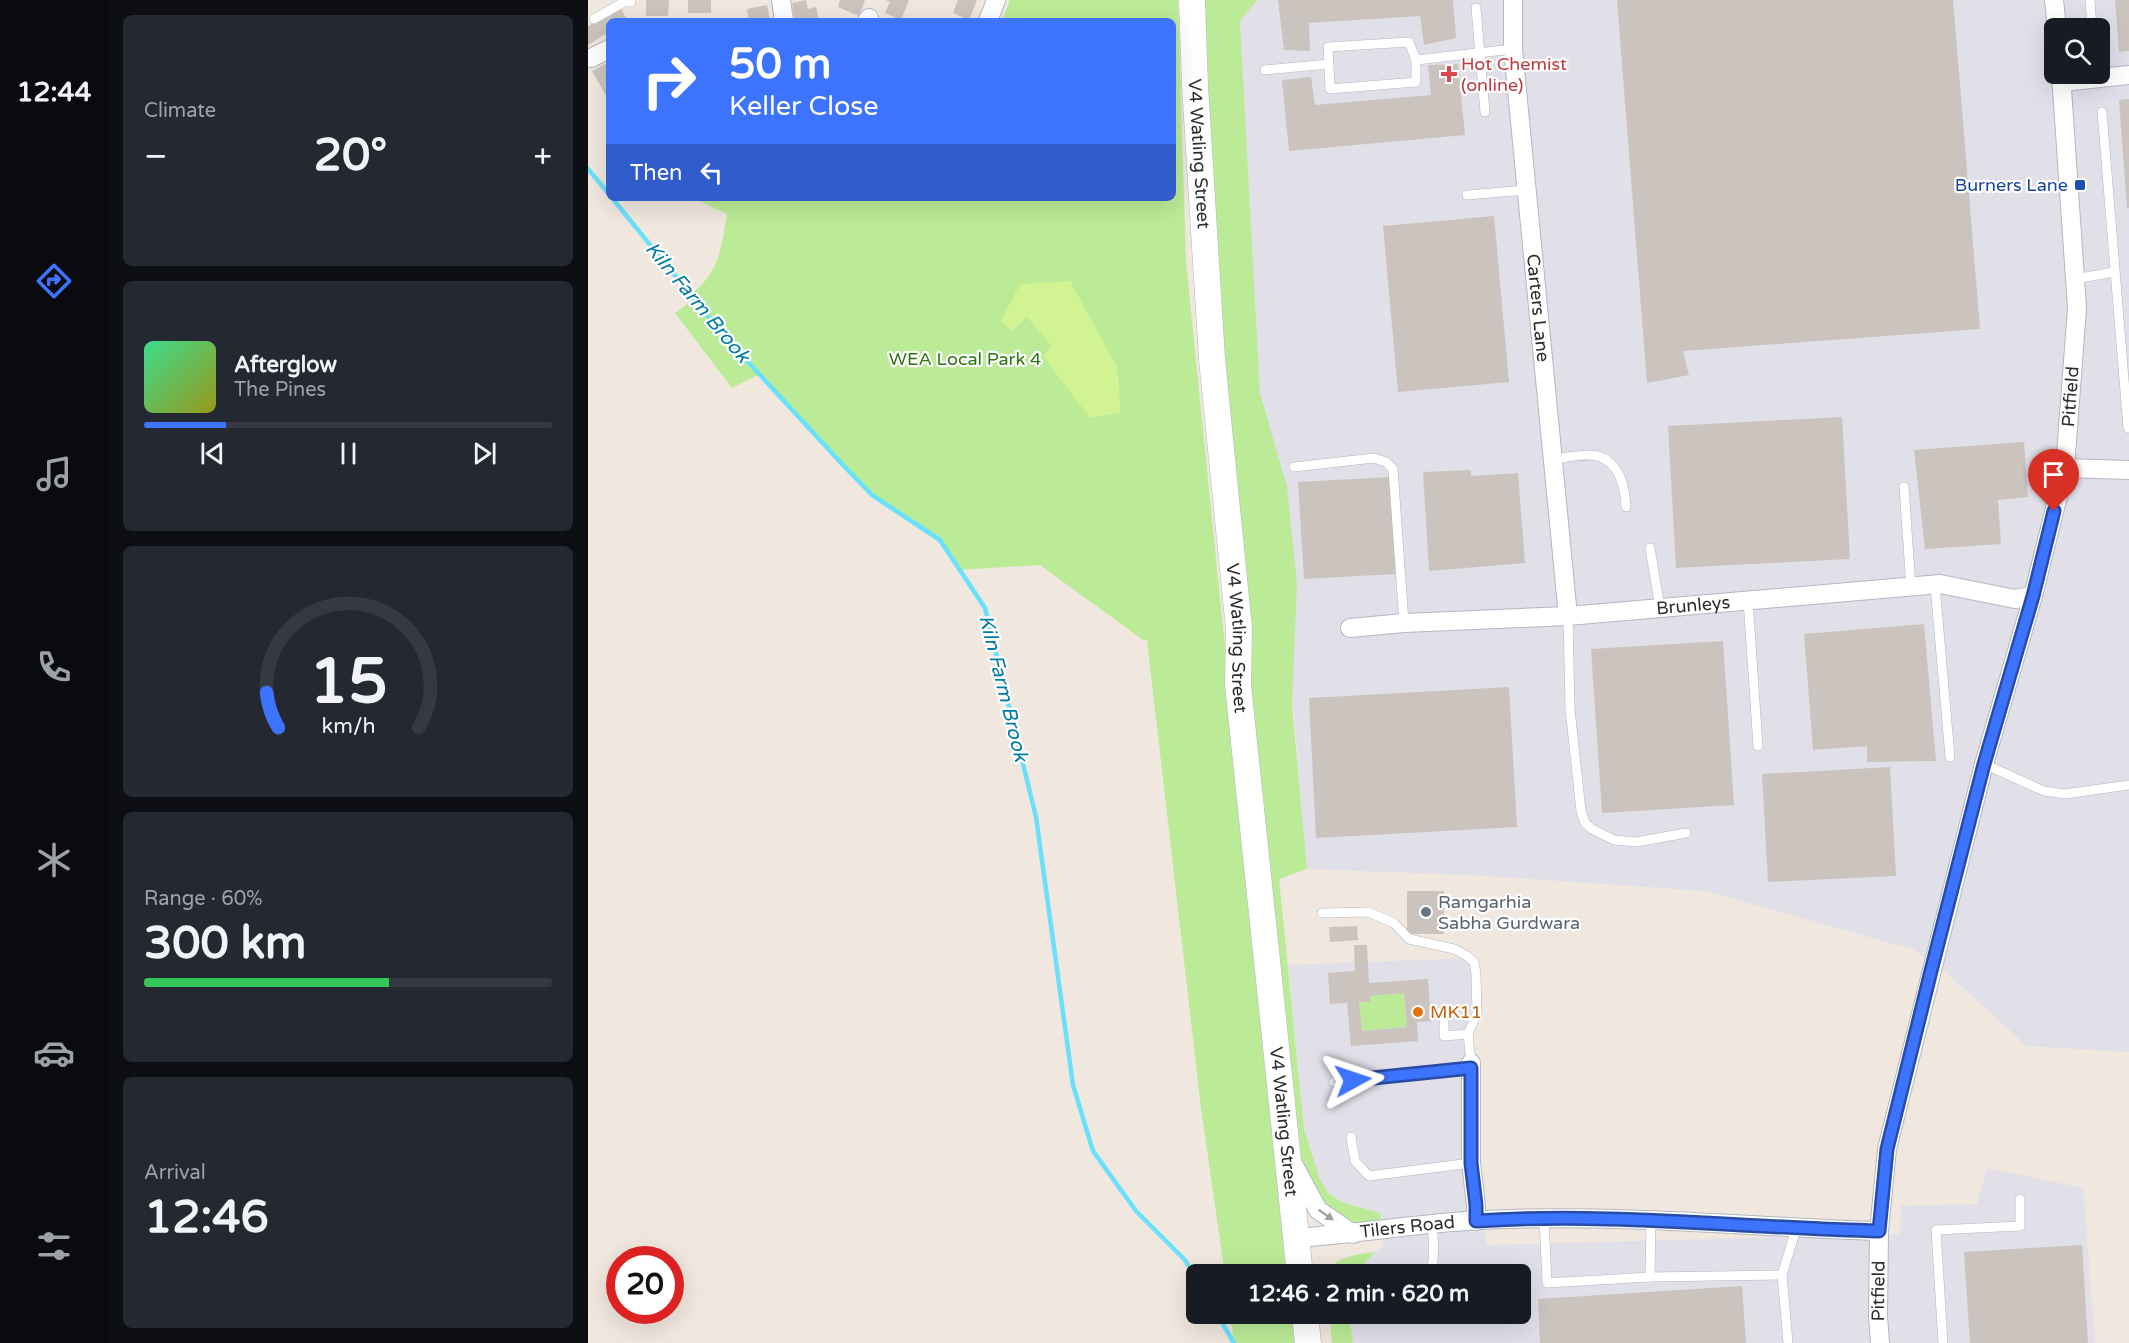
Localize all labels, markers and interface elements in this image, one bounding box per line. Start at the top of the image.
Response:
map controls [2044,18,2110,84]
button: search [2044,18,2110,84]
text: 50 m [729,39,831,90]
icon: right [630,42,708,120]
place label: Hot Chemist (online) [1461,53,1567,96]
marker: Hot Chemist (online) [1442,67,1456,81]
text: 12:44 [17,76,91,109]
street label: V4 Watling Street [1184,78,1215,230]
text: Keller Close [729,90,879,123]
text: Climate [144,99,216,123]
text: 20° [314,129,387,183]
text: − [144,137,168,176]
text: + [533,137,552,176]
icon: left [695,156,728,189]
text: Then [630,160,683,186]
place label: Burners Lane [1955,174,2068,196]
marker: Burners Lane [2073,178,2087,192]
water label: Kiln Farm Brook [640,237,756,369]
street label: Carters Lane [1522,253,1554,363]
icon: directions [33,260,75,302]
park label: WEA Local Park 4 [889,348,1041,370]
text: Afterglow [234,352,337,378]
street label: Pitfield [2057,365,2084,428]
text: The Pines [234,378,326,402]
icon: previous [196,437,229,470]
icon: pause [332,437,365,470]
icon: next [468,437,501,470]
pin [2028,449,2079,511]
icon: music [33,453,75,495]
icon: arrive [2037,458,2070,491]
street label: V4 Watling Street [1221,562,1252,714]
street label: Brunleys [1655,591,1731,619]
water label: Kiln Farm Brook [973,612,1033,766]
icon: phone [33,646,75,688]
text: 15 [309,646,387,721]
text: km/h [321,714,375,740]
icon: climate [33,839,75,881]
text: Range · 60% [144,887,263,911]
place label: Ramgarhia Sabha Gurdwara [1438,891,1580,934]
marker: Ramgarhia Sabha Gurdwara [1419,905,1433,919]
text: 300 km [144,917,306,971]
place label: MK11 [1430,1001,1482,1023]
marker: MK11 [1411,1005,1425,1019]
icon: car [33,1032,75,1074]
street label: V4 Watling Street [1265,1046,1303,1198]
position arrow [1321,1048,1385,1112]
text: Arrival [144,1161,206,1185]
text: 12:46 [144,1191,269,1245]
one-way arrow [1318,1209,1334,1221]
street label: Tilers Road [1359,1211,1456,1243]
icon: filters [33,1225,75,1267]
speed limit sign: 20 [606,1246,684,1324]
street label: Pitfield [1867,1261,1890,1322]
text: 12:46 · 2 min · 620 m [1248,1281,1469,1307]

